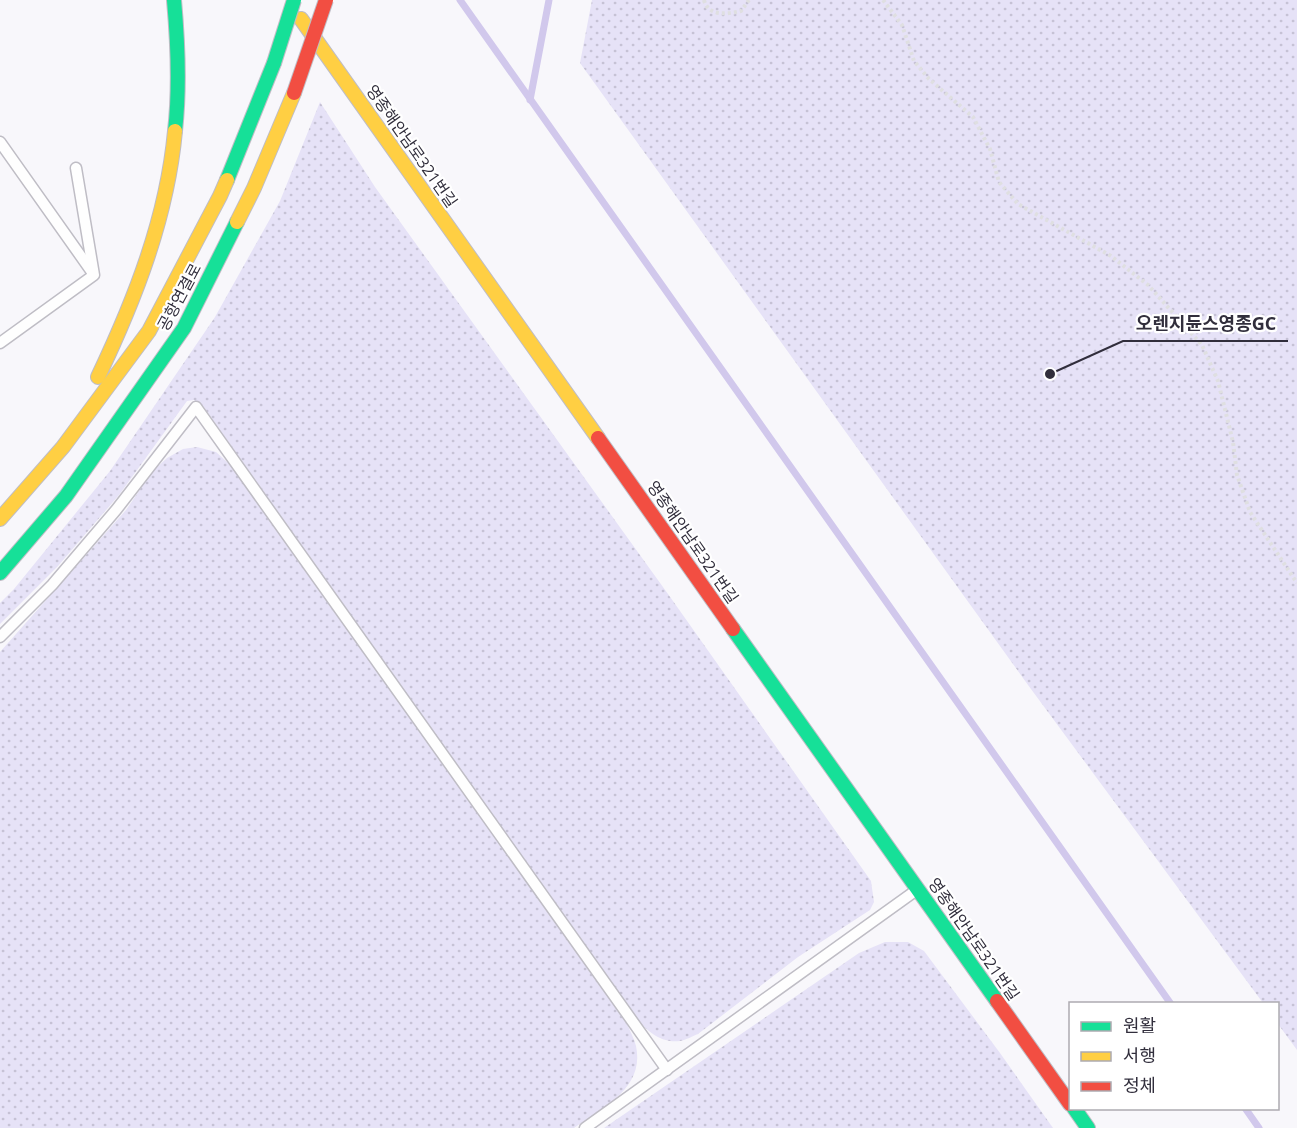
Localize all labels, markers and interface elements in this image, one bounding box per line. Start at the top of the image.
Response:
street label: 영종해안남로321번길 [361,80,463,212]
street label: 공항연결로 [152,259,206,335]
callout: 오렌지듄스영종GC [1123,305,1288,341]
text: 오렌지듄스영종GC [1136,311,1276,335]
street label: 영종해안남로321번길 [642,476,744,608]
street label: 영종해안남로321번길 [923,873,1025,1005]
legend [1069,1002,1279,1110]
text: 원활 [1123,1013,1156,1037]
text: 서행 [1123,1043,1156,1067]
text: 정체 [1123,1073,1156,1097]

